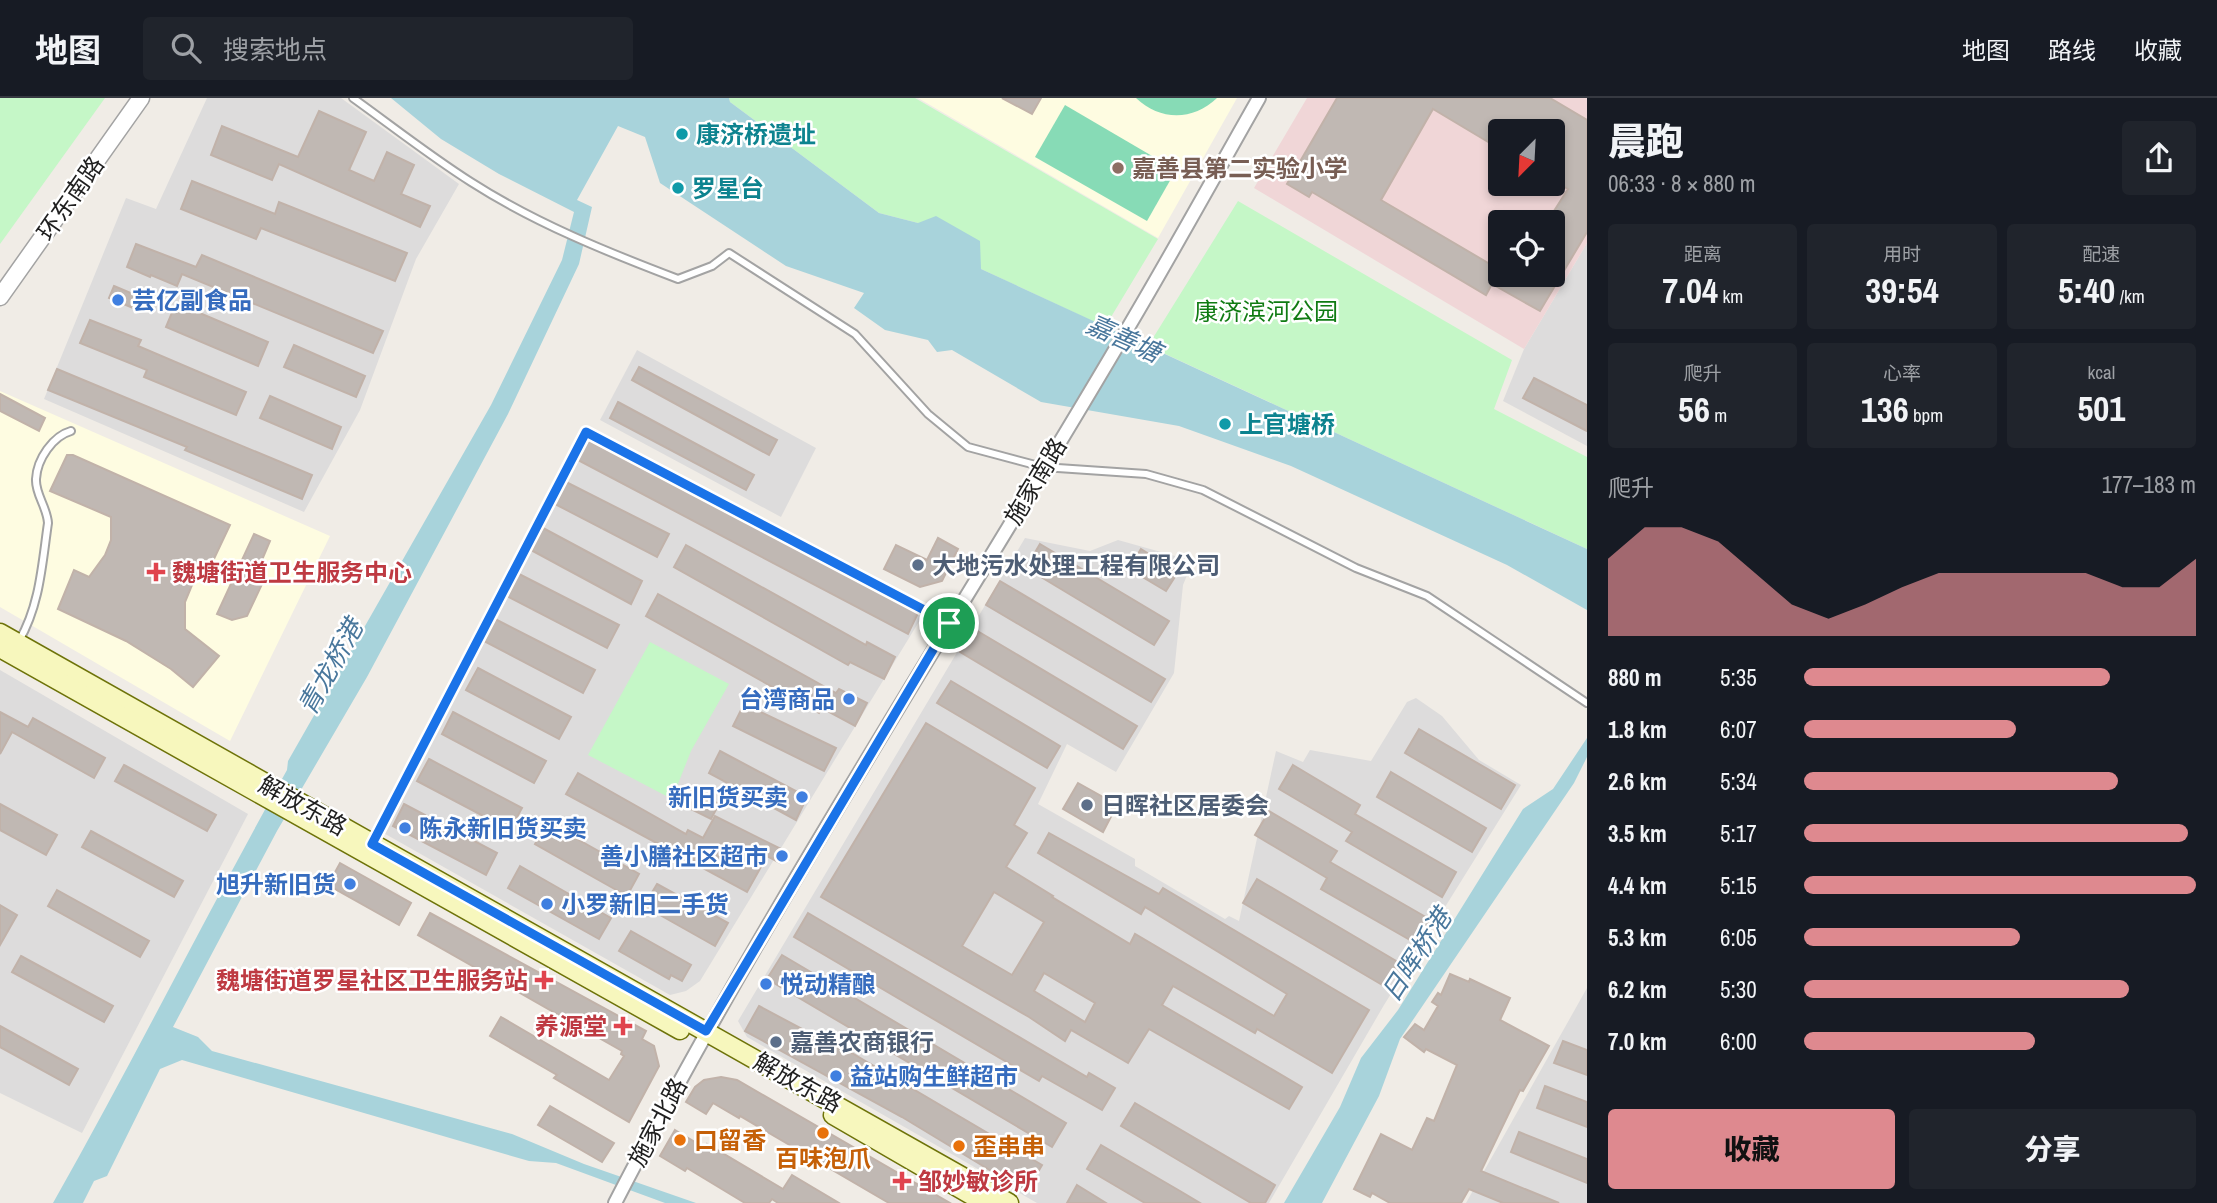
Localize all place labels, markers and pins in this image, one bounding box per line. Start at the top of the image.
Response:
place label: 康济桥遗址 [696,118,816,150]
marker: 康济桥遗址 [674,126,690,142]
place label: 嘉善县第二实验小学 [1132,152,1348,184]
marker: 嘉善县第二实验小学 [1110,160,1126,176]
place label: 罗星台 [692,172,764,204]
marker: 罗星台 [670,180,686,196]
place label: 芸亿副食品 [132,284,252,316]
marker: 芸亿副食品 [110,292,126,308]
place label: 上官塘桥 [1239,408,1335,440]
marker: 上官塘桥 [1217,416,1233,432]
place label: 大地污水处理工程有限公司 [932,549,1220,581]
place label: 魏塘街道卫生服务中心 [172,556,412,588]
marker: 大地污水处理工程有限公司 [910,557,926,573]
marker: 魏塘街道卫生服务中心 [146,562,166,582]
pin [919,593,979,653]
place label: 台湾商品 [739,683,835,715]
marker: 台湾商品 [841,691,857,707]
place label: 新旧货买卖 [668,781,788,813]
marker: 新旧货买卖 [794,789,810,805]
place label: 日晖社区居委会 [1101,789,1269,821]
marker: 日晖社区居委会 [1079,797,1095,813]
place label: 陈永新旧货买卖 [419,812,587,844]
marker: 陈永新旧货买卖 [397,820,413,836]
place label: 善小膳社区超市 [600,840,768,872]
marker: 善小膳社区超市 [774,848,790,864]
place label: 旭升新旧货 [216,868,336,900]
marker: 旭升新旧货 [342,876,358,892]
place label: 小罗新旧二手货 [561,888,729,920]
marker: 小罗新旧二手货 [539,896,555,912]
place label: 魏塘街道罗星社区卫生服务站 [216,964,528,996]
place label: 悦动精酿 [780,968,876,1000]
marker: 魏塘街道罗星社区卫生服务站 [534,970,554,990]
marker: 悦动精酿 [758,976,774,992]
place label: 养源堂 [535,1010,607,1042]
marker: 养源堂 [613,1016,633,1036]
place label: 嘉善农商银行 [790,1026,934,1058]
marker: 嘉善农商银行 [768,1034,784,1050]
place label: 益站购生鲜超市 [850,1060,1018,1092]
marker: 益站购生鲜超市 [828,1068,844,1084]
place label: 口留香 [694,1124,766,1156]
marker: 百味泡爪 [815,1125,831,1141]
place label: 歪串串 [973,1130,1045,1162]
marker: 口留香 [672,1132,688,1148]
marker: 歪串串 [951,1138,967,1154]
place label: 百味泡爪 [775,1142,871,1174]
place label: 邹妙敏诊所 [918,1165,1038,1197]
marker: 邹妙敏诊所 [892,1171,912,1191]

